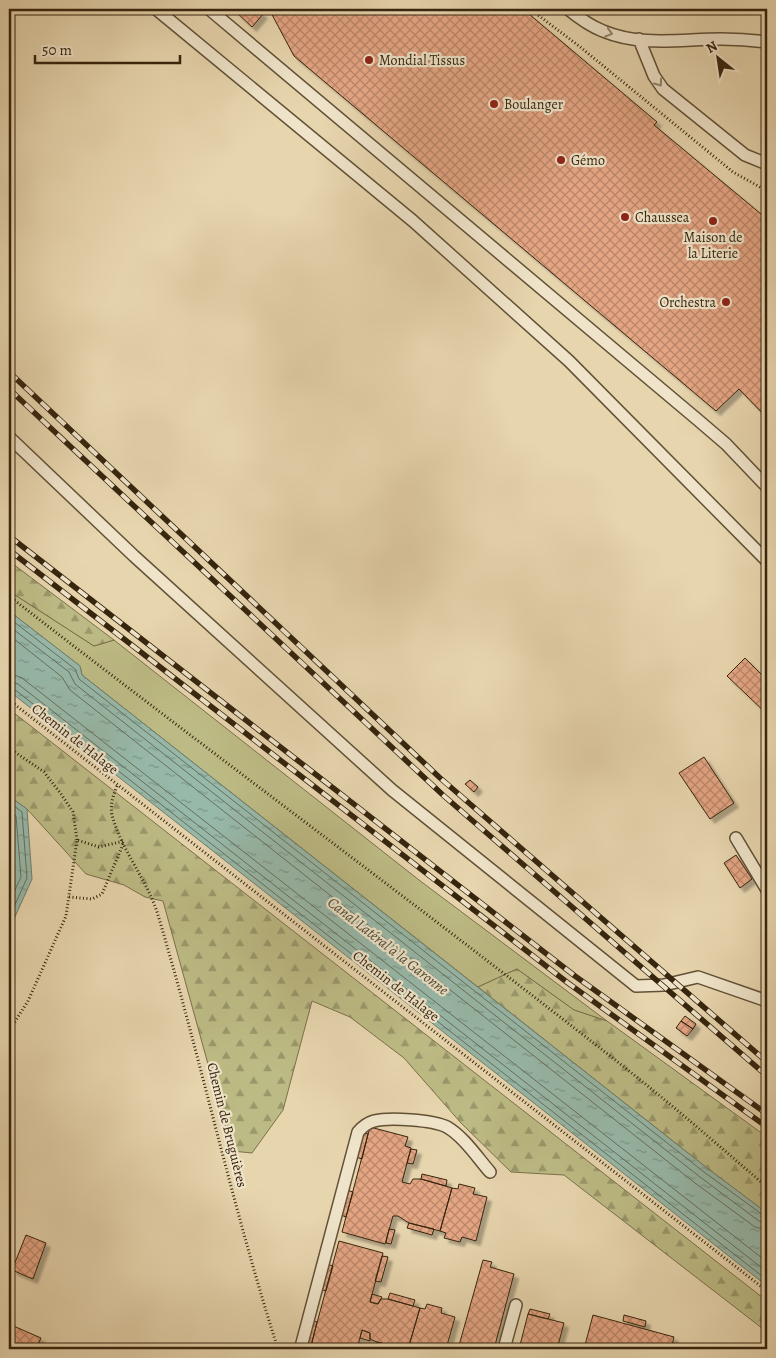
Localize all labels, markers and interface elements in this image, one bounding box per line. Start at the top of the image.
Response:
one-way arrow [605,27,613,37]
scale bar [35,32,180,64]
north arrow [694,32,744,82]
text: N [703,36,721,58]
text: 50 m [42,40,72,60]
place label: Mondial Tissus [379,51,465,70]
marker: Mondial Tissus [363,54,375,66]
one-way arrow [653,77,662,87]
place label: Boulanger [504,95,564,114]
marker: Boulanger [488,98,500,110]
place label: Gémo [571,151,605,170]
marker: Gémo [555,154,567,166]
place label: Chaussea [635,208,690,227]
marker: Chaussea [619,211,631,223]
marker: Maison de la Literie [707,215,719,227]
place label: Maison de la Literie [683,228,743,263]
place label: Orchestra [659,293,716,312]
marker: Orchestra [720,296,732,308]
street label: Chemin de Halage [28,699,122,779]
water label: Canal Latéral à la Garonne [323,892,453,1000]
street label: Chemin de Halage [349,946,443,1026]
street label: Chemin de Bruguières [202,1061,252,1189]

